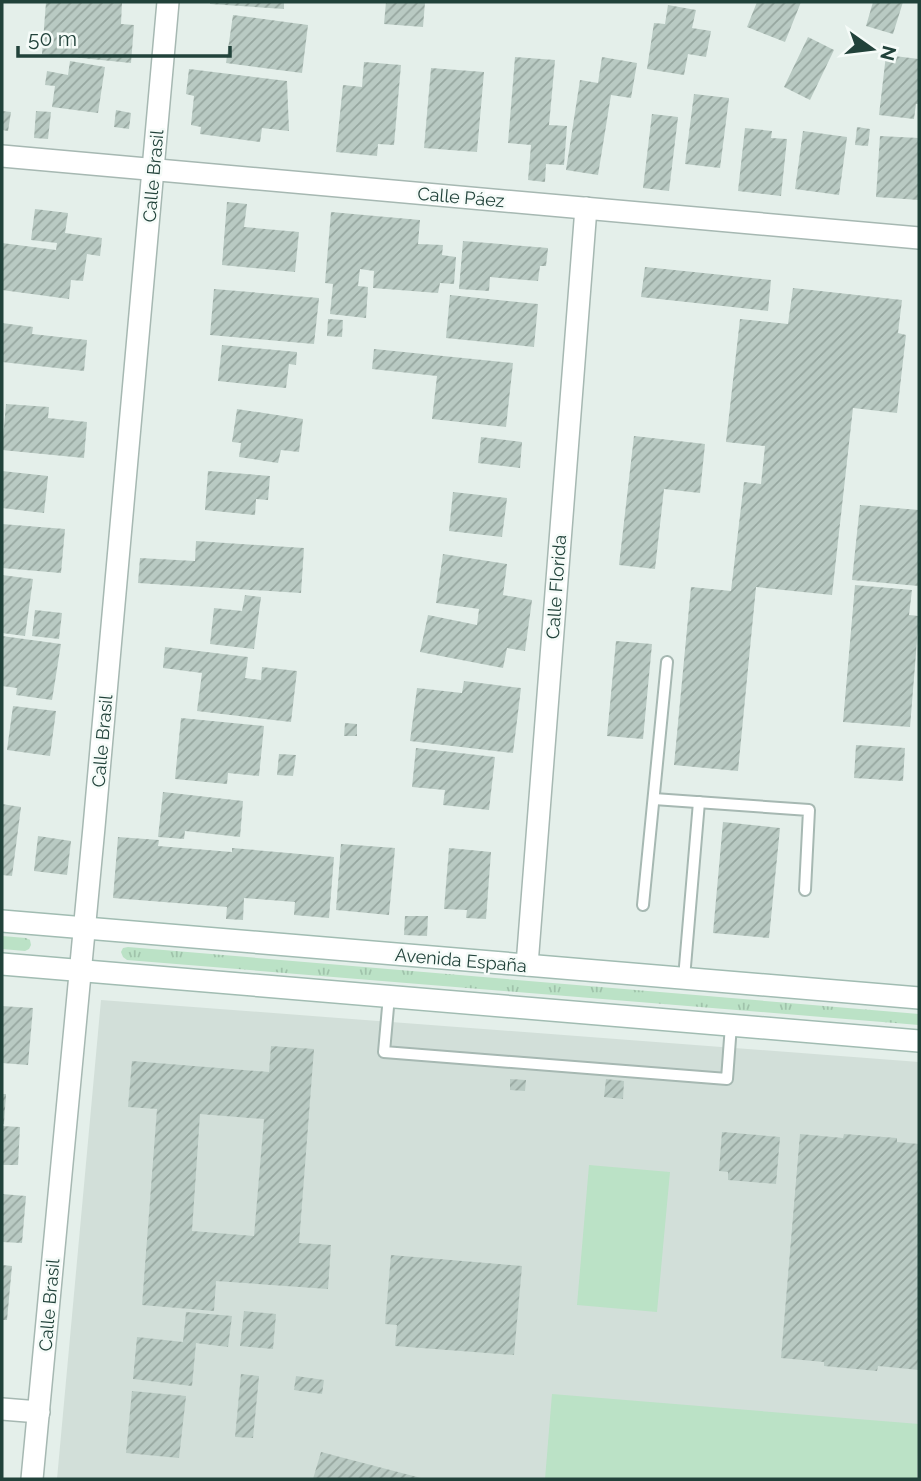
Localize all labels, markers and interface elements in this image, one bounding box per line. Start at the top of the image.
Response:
scale bar [18,14,229,58]
north arrow [837,14,907,84]
text: 50 m [28,26,77,51]
text: N [876,43,901,63]
street label: Calle Brasil [139,129,168,223]
street label: Calle Páez [417,183,506,211]
street label: Calle Florida [542,534,570,640]
street label: Calle Brasil [88,694,117,788]
street label: Avenida España [394,944,528,976]
street label: Calle Brasil [35,1258,64,1352]

